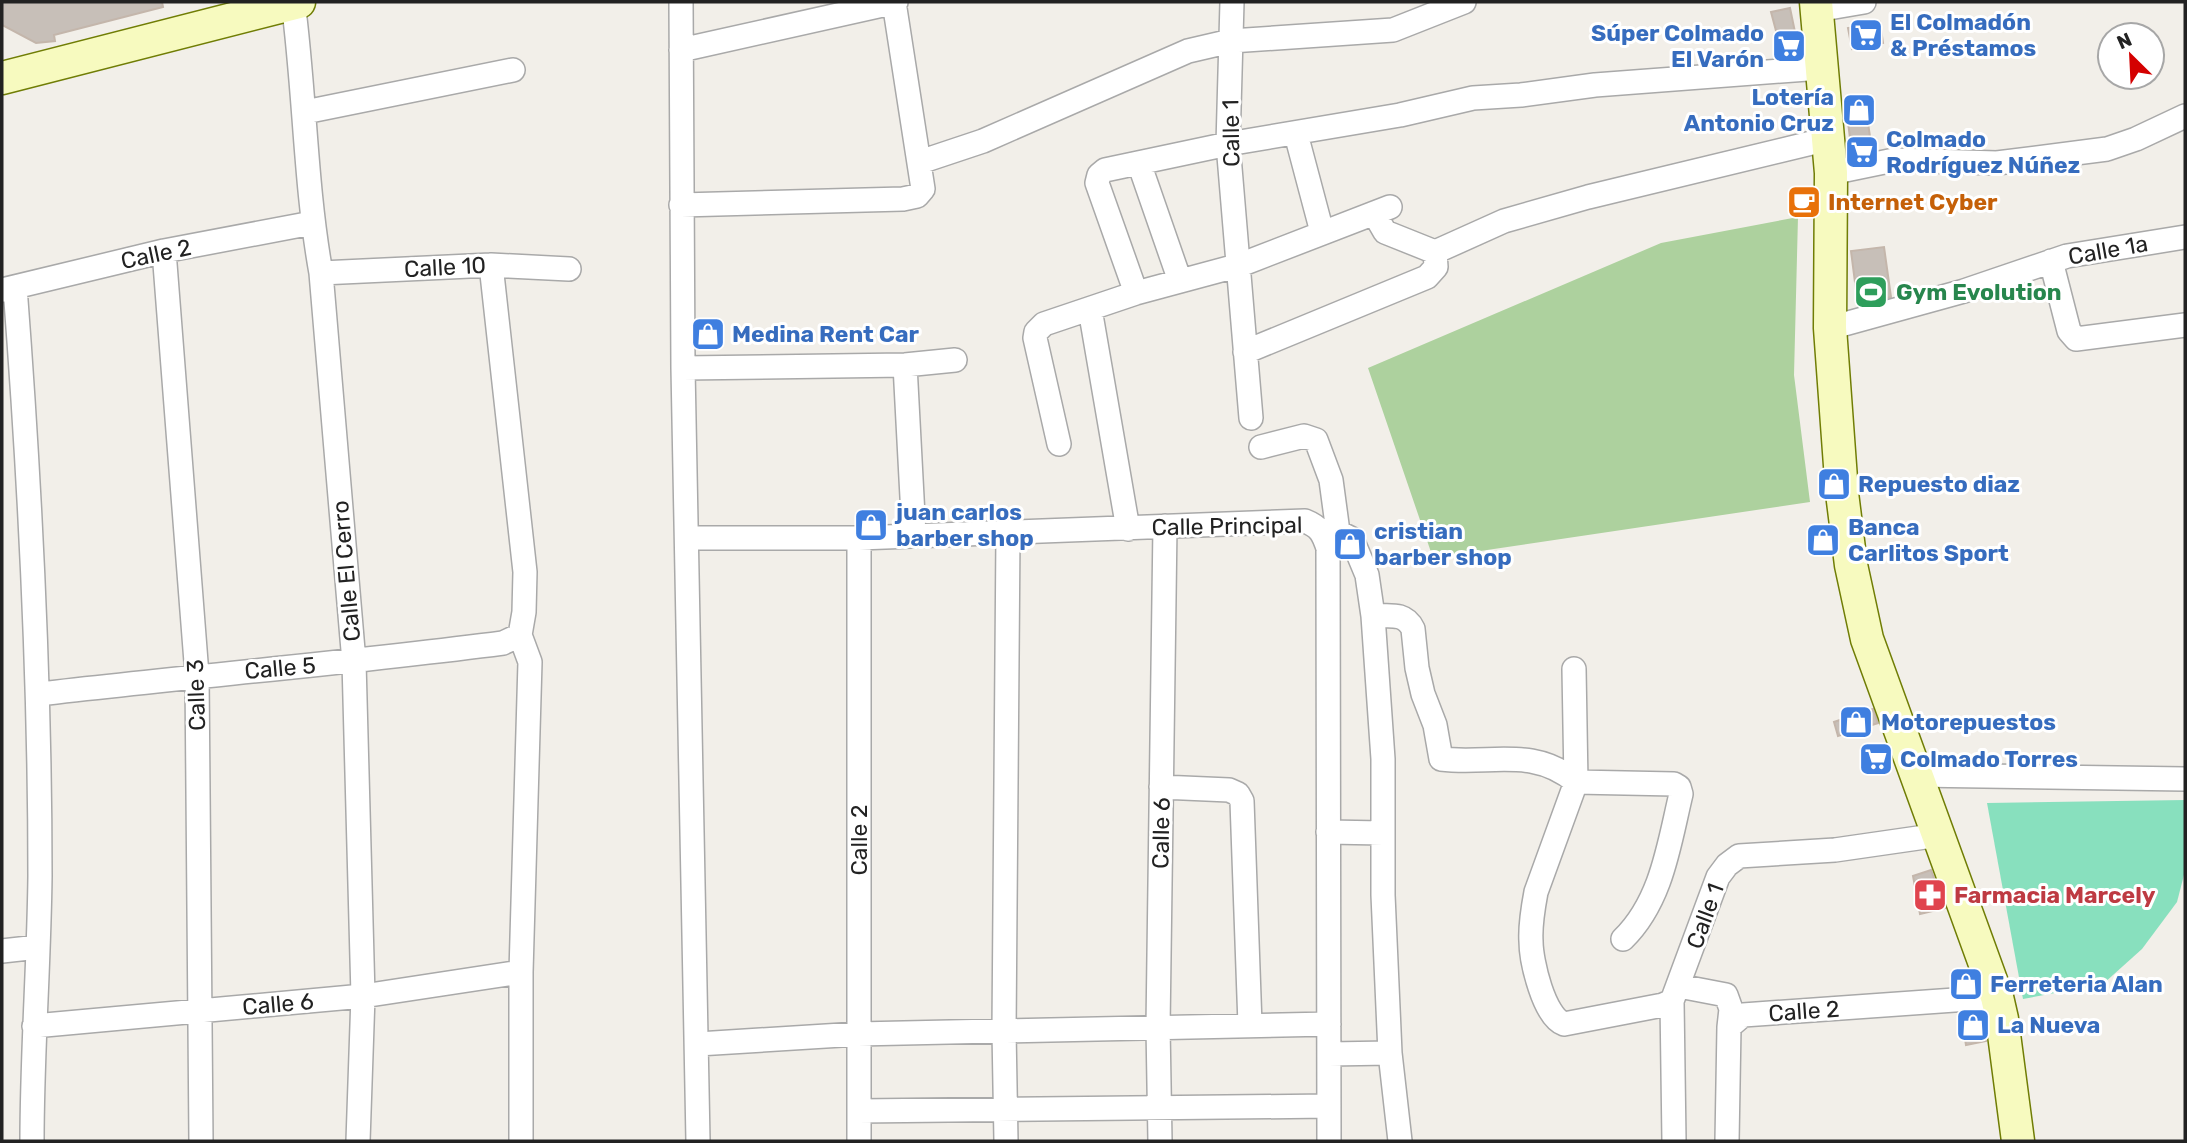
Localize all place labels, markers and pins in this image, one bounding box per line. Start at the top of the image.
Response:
place label: El Colmadón & Préstamos [1890,8,2037,62]
supermarket icon: El Colmadón & Préstamos [1847,16,1885,54]
place label: Súper Colmado El Varón [1591,19,1764,73]
supermarket icon: Súper Colmado El Varón [1770,27,1808,65]
place label: Lotería Antonio Cruz [1684,83,1834,137]
shop icon: Lotería Antonio Cruz [1840,91,1878,129]
place label: Colmado Rodríguez Núñez [1886,125,2080,179]
supermarket icon: Colmado Rodríguez Núñez [1843,133,1881,171]
cafe icon: Internet Cyber [1785,183,1823,221]
place label: Internet Cyber [1828,188,1998,216]
sports icon: Gym Evolution [1852,273,1890,311]
place label: Gym Evolution [1896,278,2062,306]
shop icon: Medina Rent Car [689,315,727,353]
place label: Medina Rent Car [732,320,919,348]
shop icon: Repuesto diaz [1815,465,1853,503]
place label: Repuesto diaz [1858,470,2020,498]
place label: juan carlos barber shop [894,498,1034,552]
shop icon: juan carlos barber shop [852,506,890,544]
place label: Banca Carlitos Sport [1848,513,2009,567]
place label: cristian barber shop [1374,517,1512,571]
shop icon: Banca Carlitos Sport [1804,521,1842,559]
shop icon: cristian barber shop [1331,525,1369,563]
shop icon: Motorepuestos [1837,703,1875,741]
place label: Motorepuestos [1881,708,2056,736]
supermarket icon: Colmado Torres [1857,740,1895,778]
place label: Colmado Torres [1900,745,2078,773]
pharmacy icon: Farmacia Marcely [1911,876,1949,914]
place label: Farmacia Marcely [1954,881,2156,909]
shop icon: Ferreteria Alan [1947,965,1985,1003]
place label: Ferreteria Alan [1990,970,2163,998]
shop icon: La Nueva [1954,1006,1992,1044]
place label: La Nueva [1997,1011,2100,1039]

